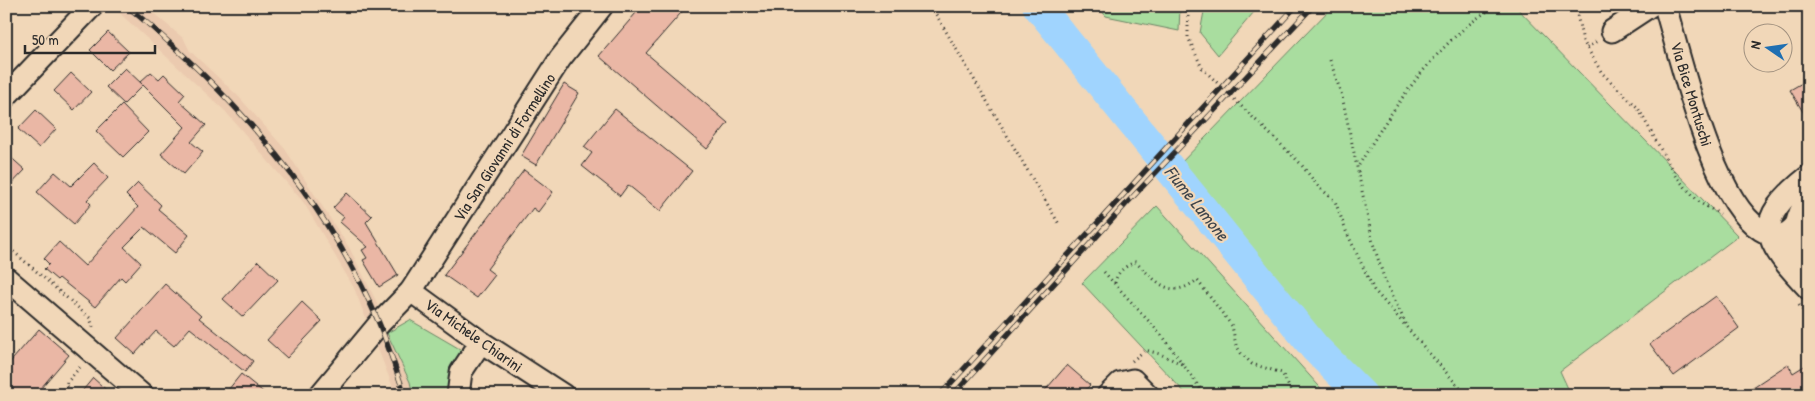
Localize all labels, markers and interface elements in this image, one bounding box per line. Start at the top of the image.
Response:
scale bar [25,22,155,54]
north arrow [1742,22,1792,72]
text: 50 m [32,29,59,50]
street label: Via Bice Montuschi [1666,39,1718,149]
text: N [1745,39,1765,51]
street label: Via San Giovanni di Formellino [448,68,561,225]
water label: Fiume Lamone [1159,160,1236,247]
street label: Via Michele Chiarini [421,293,527,377]

